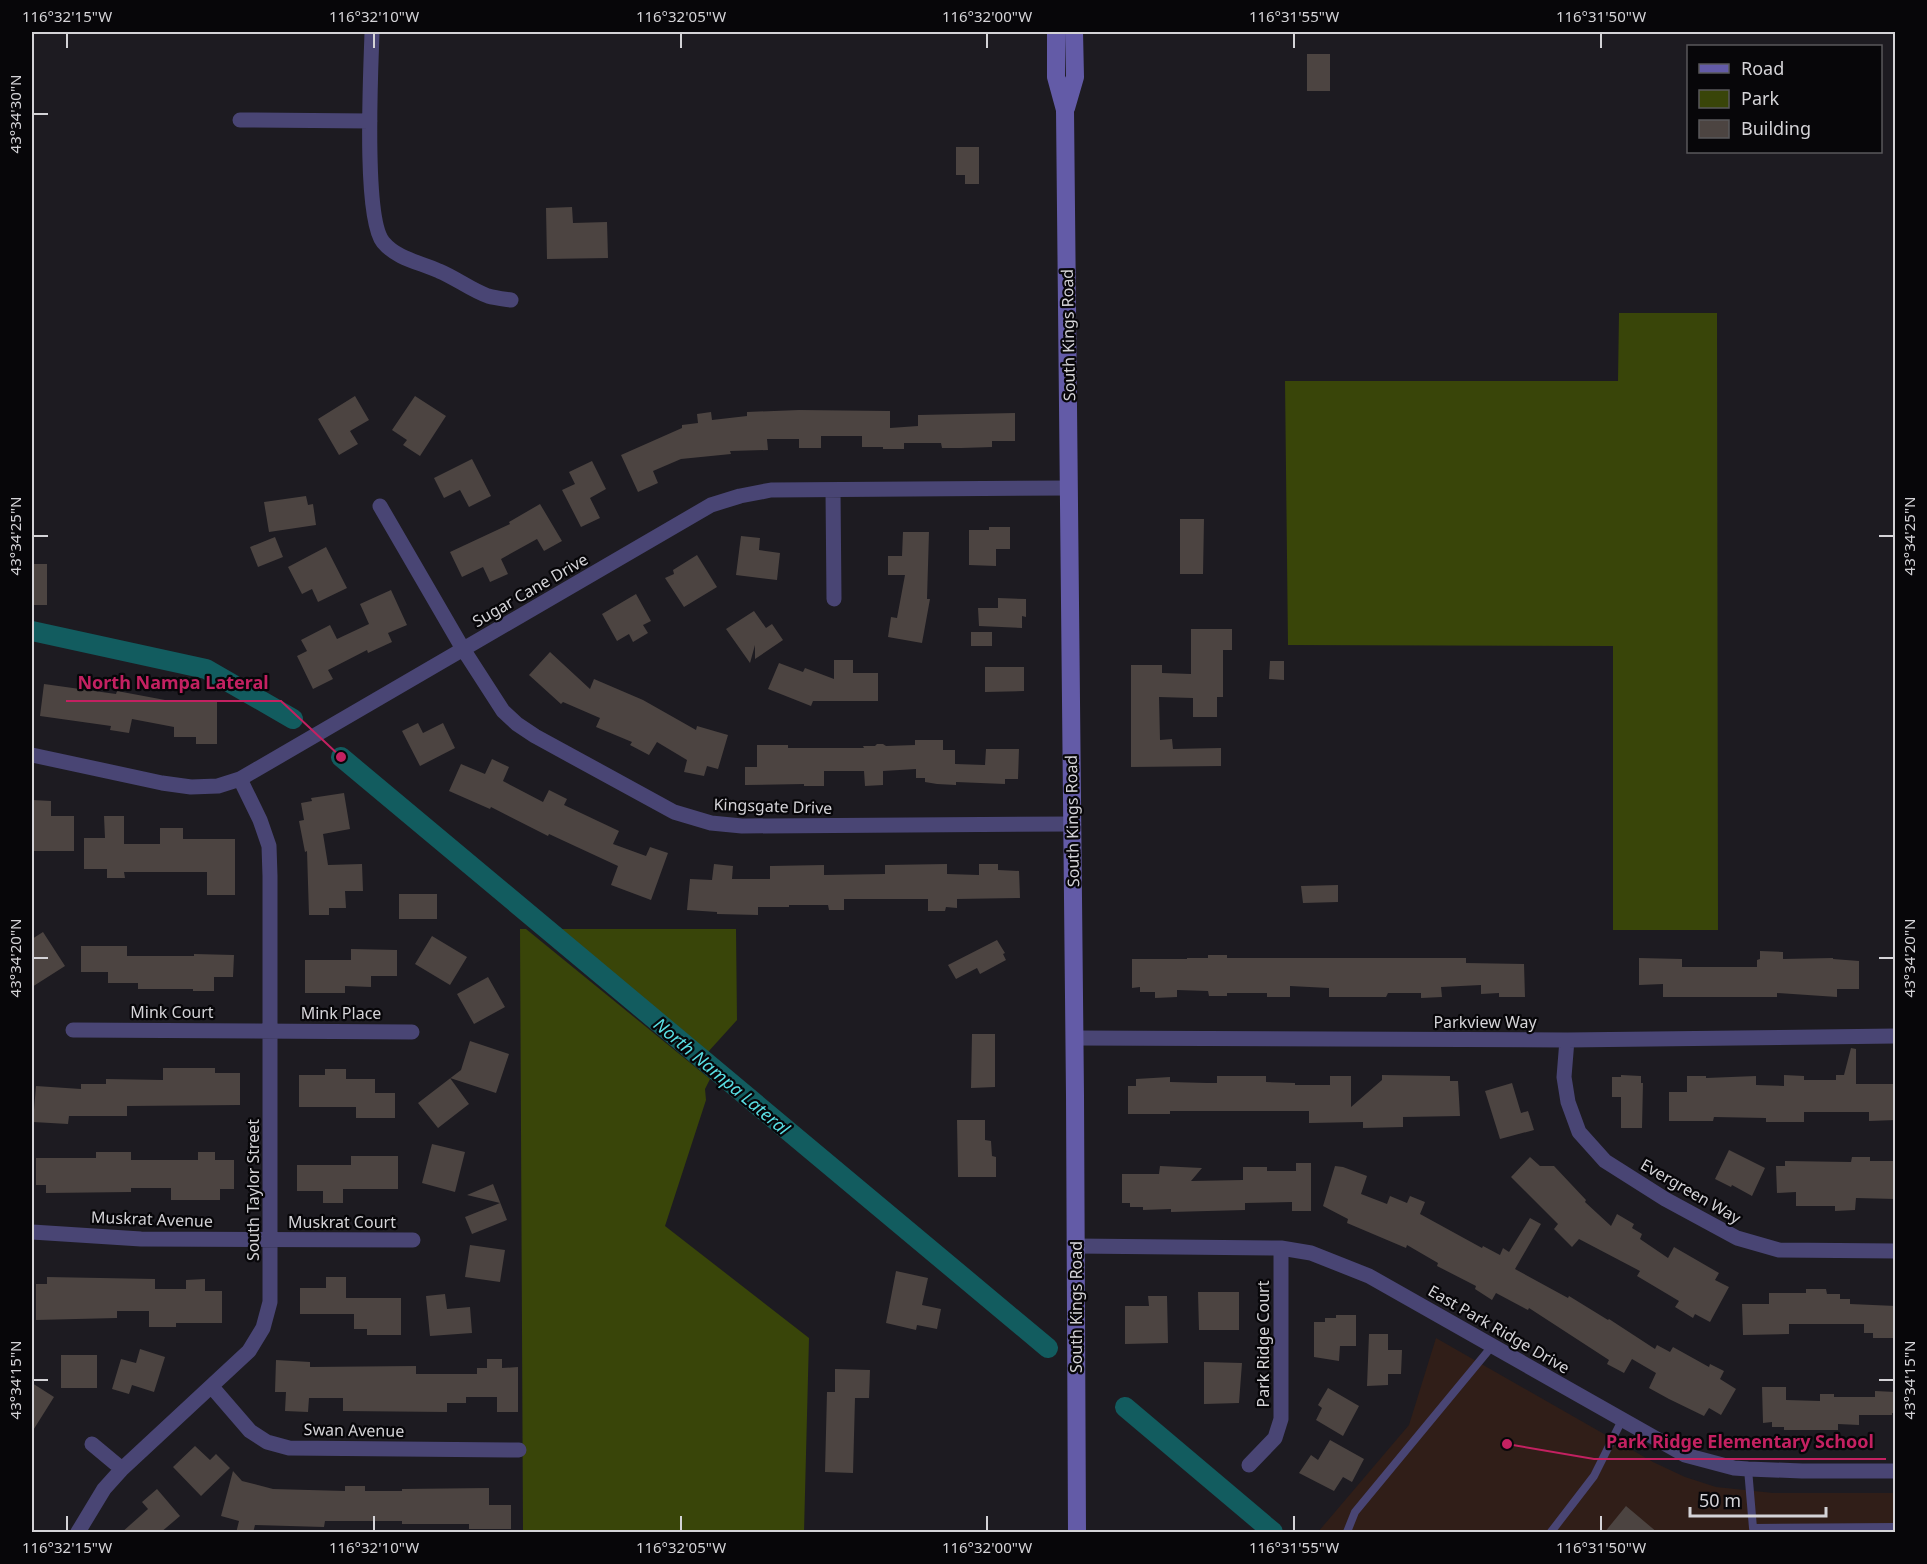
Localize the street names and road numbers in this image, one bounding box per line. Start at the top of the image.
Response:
street label: South Kings Road [1056,269,1080,401]
street label: Sugar Cane Drive [468,548,592,632]
street label: South Kings Road [1060,755,1084,887]
street label: Kingsgate Drive [713,793,833,819]
street label: Mink Court [130,1001,214,1023]
street label: Mink Place [301,1002,381,1024]
street label: Parkview Way [1433,1011,1537,1033]
street label: South Taylor Street [242,1119,264,1261]
street label: Evergreen Way [1637,1153,1746,1229]
street label: Muskrat Avenue [91,1206,213,1232]
street label: Muskrat Court [288,1211,396,1233]
street label: South Kings Road [1065,1241,1087,1373]
street label: East Park Ridge Drive [1424,1279,1574,1379]
street label: Park Ridge Court [1252,1280,1274,1407]
street label: Swan Avenue [304,1418,404,1442]

